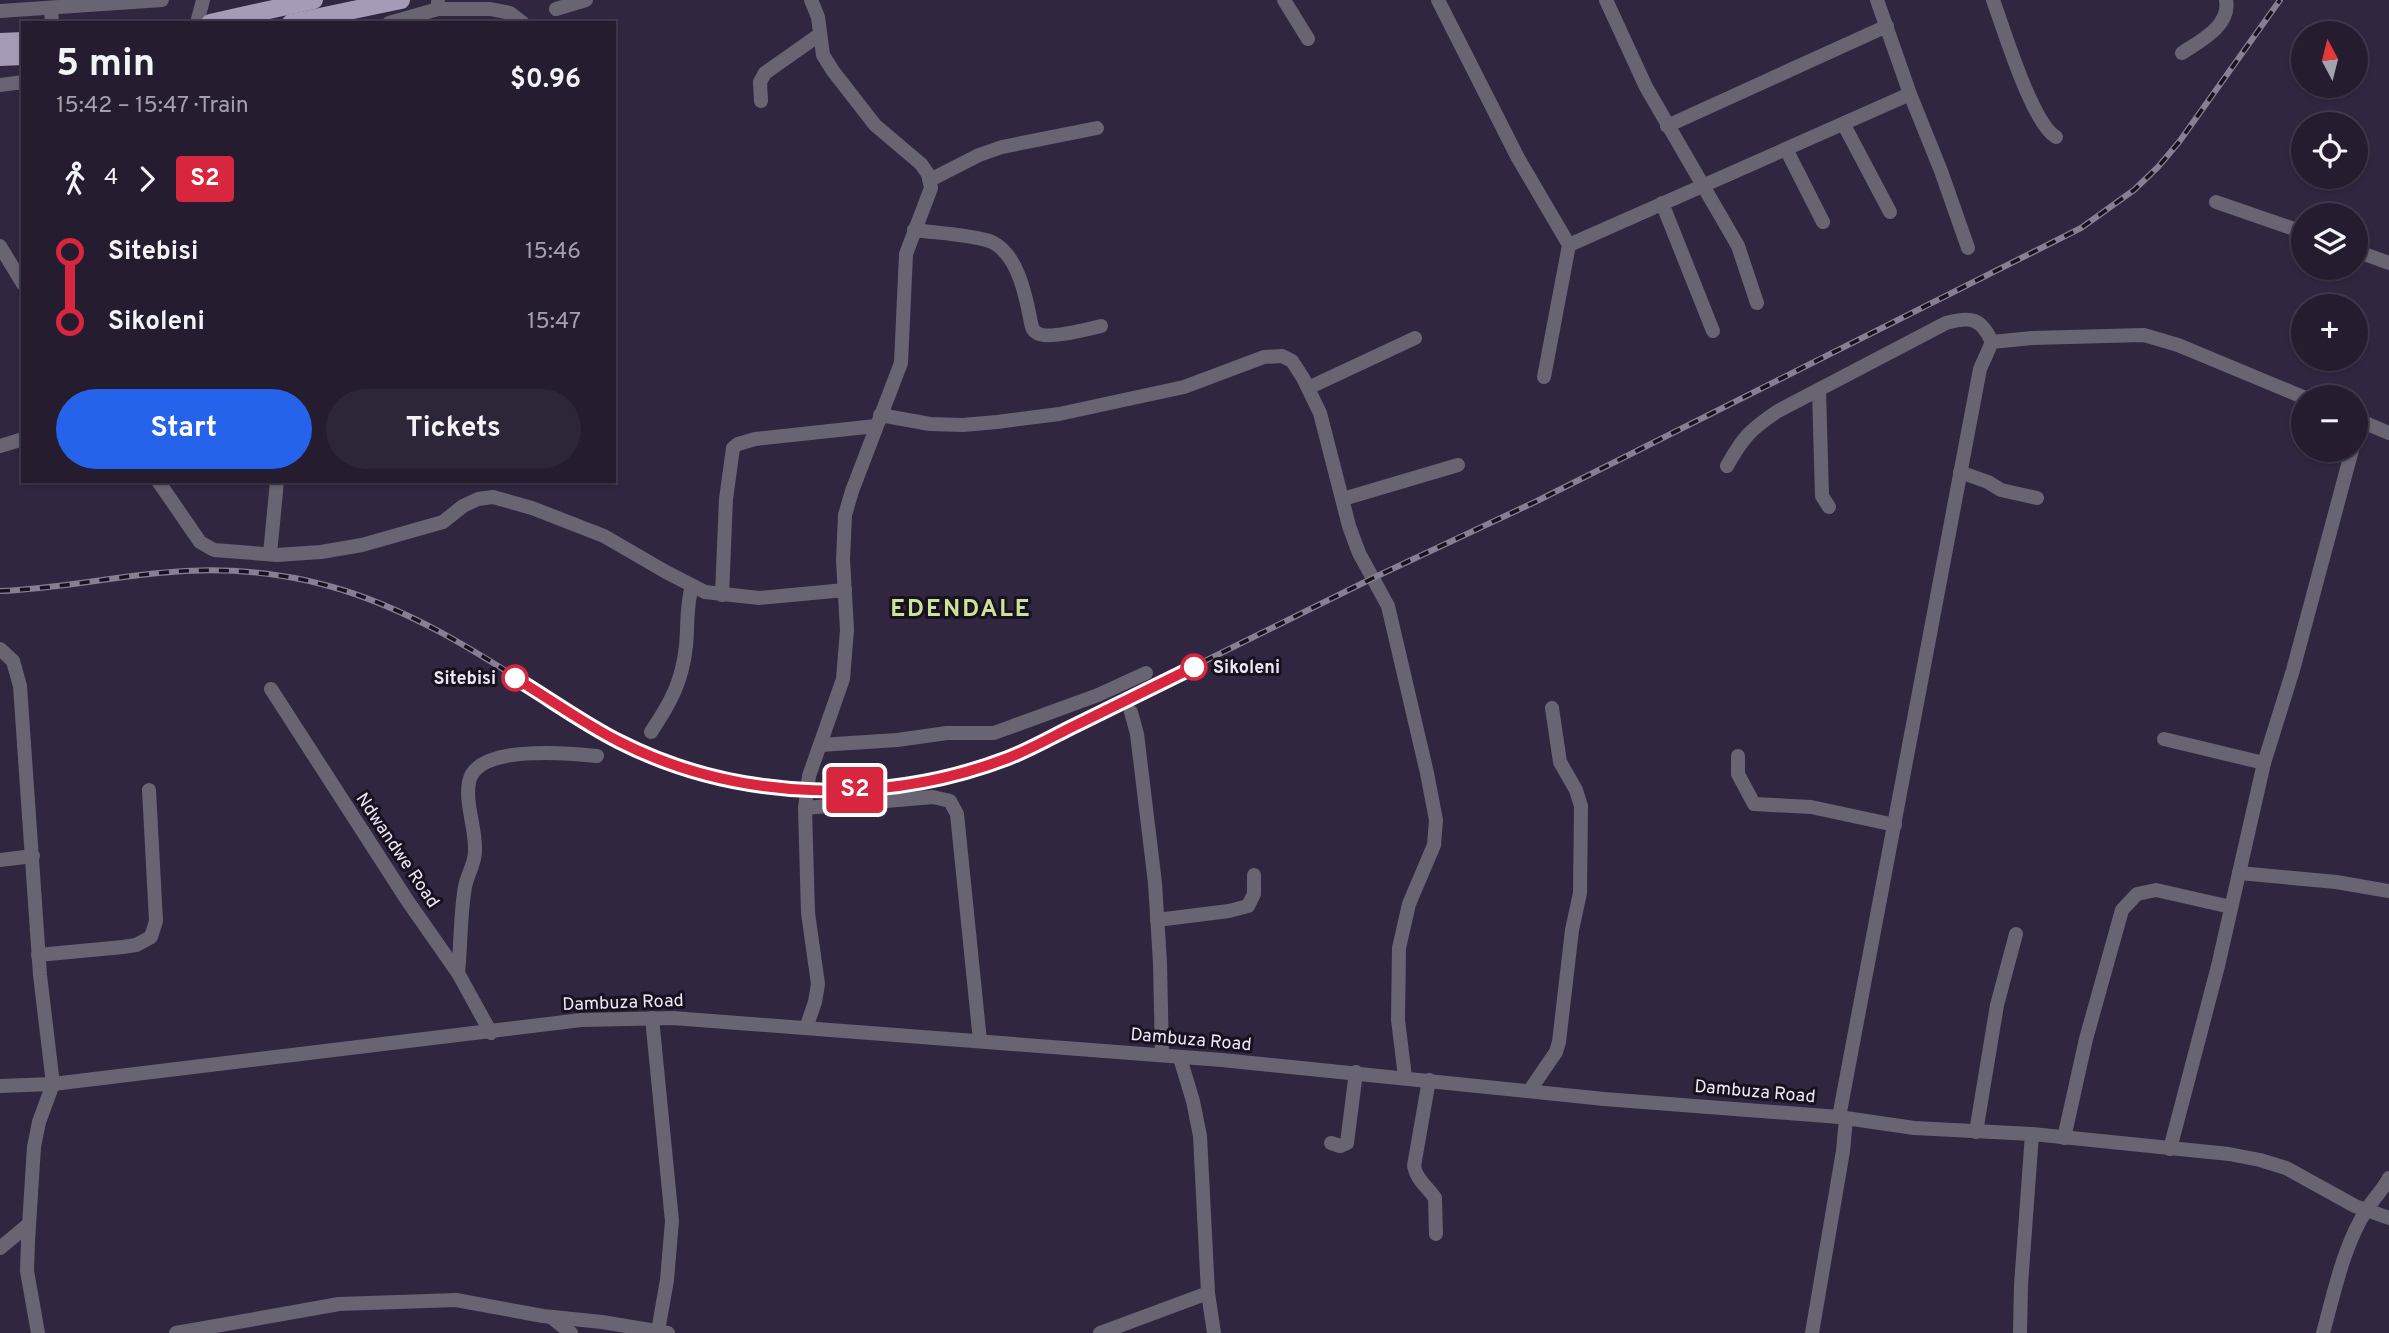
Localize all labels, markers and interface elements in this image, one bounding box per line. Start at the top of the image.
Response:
north arrow [2291,21,2368,98]
map controls [2291,21,2368,462]
text: 5 min [56,41,155,90]
text: $0.96 [510,64,581,97]
text: 15:42 – 15:47 · Train [56,92,249,121]
button: locate [2291,112,2368,189]
icon: walk [56,160,94,198]
icon: forward [128,160,166,198]
text: 4 [104,164,118,193]
text: S2 [190,164,220,194]
button: layers [2291,203,2368,280]
text: Sitebisi [108,236,198,269]
text: 15:46 [525,238,581,267]
button: + [2291,294,2368,371]
text: Sikoleni [108,306,205,339]
text: 15:47 [527,308,581,337]
button: − [2291,385,2368,462]
button: Start [56,389,312,469]
button: Tickets [326,389,581,469]
district label: EDENDALE [890,595,1032,625]
marker: Sikoleni [1181,654,1207,680]
place label: Sikoleni [1213,657,1280,680]
marker: Sitebisi [502,665,528,691]
place label: Sitebisi [433,668,496,691]
line badge: S2 [824,767,886,813]
text: S2 [840,775,870,805]
street label: Ndwandwe Road [350,789,444,913]
street label: Dambuza Road [562,990,684,1017]
street label: Dambuza Road [1129,1024,1252,1057]
street label: Dambuza Road [1693,1076,1816,1109]

